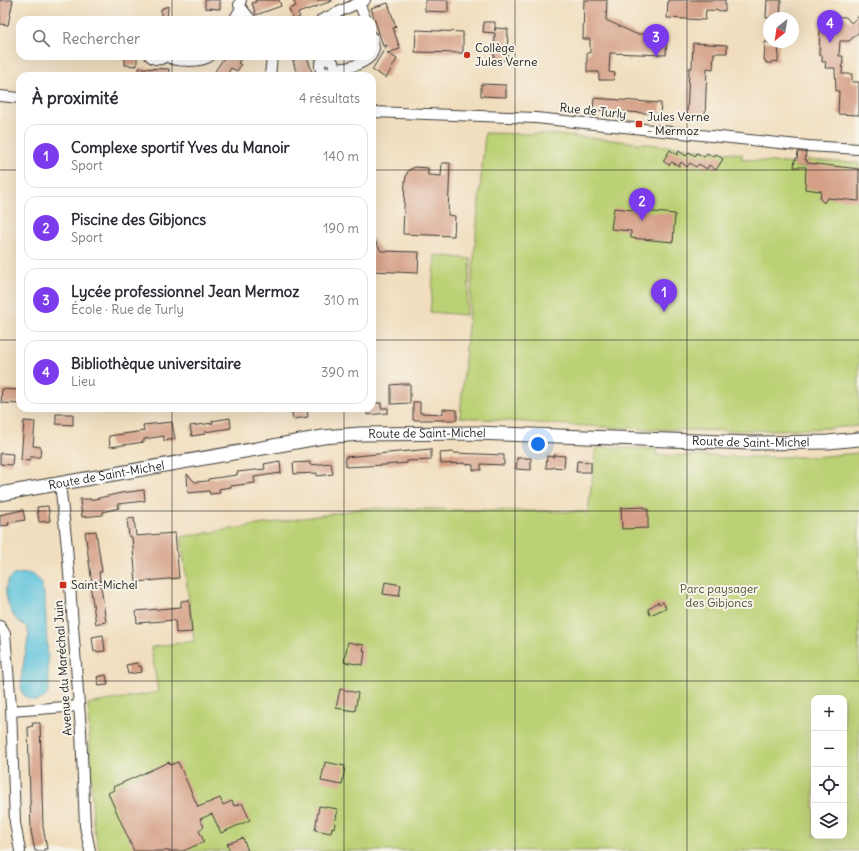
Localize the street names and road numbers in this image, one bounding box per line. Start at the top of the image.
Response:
street label: Rue de Turly [559,100,627,121]
street label: Route de Saint-Michel [368,425,486,441]
street label: Route de Saint-Michel [692,433,810,450]
street label: Route de Saint-Michel [47,457,165,492]
street label: Avenue du Maréchal Juin [50,600,75,736]

